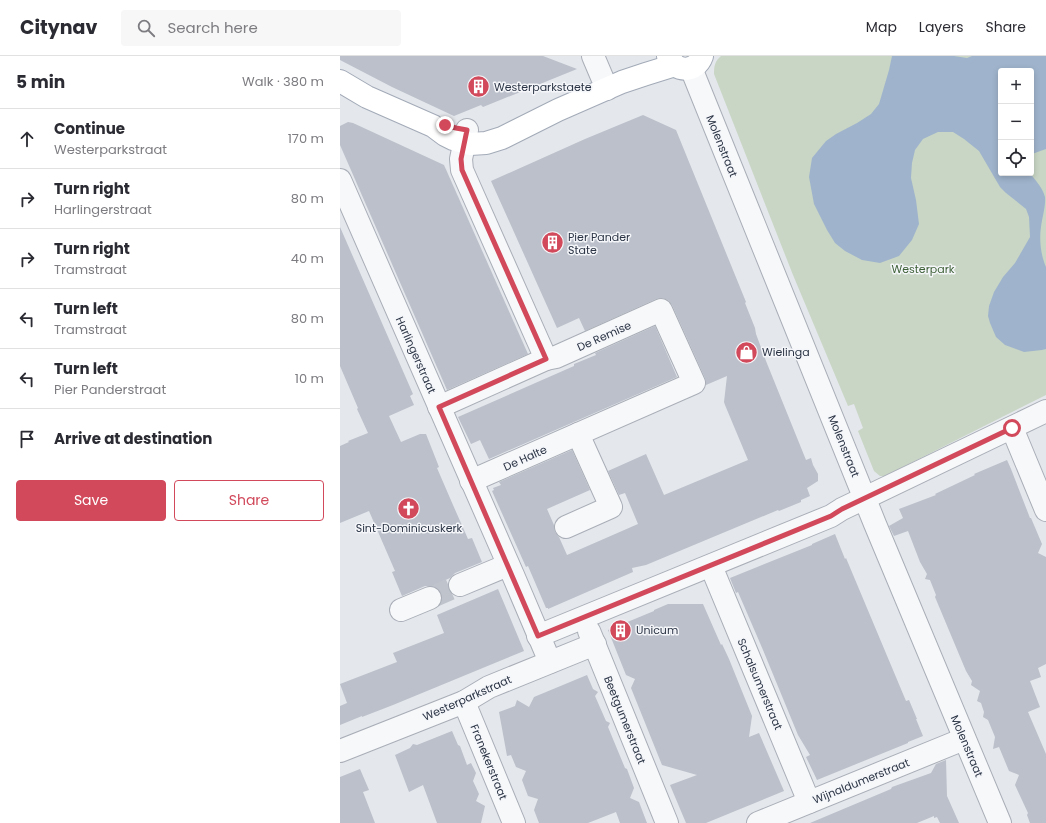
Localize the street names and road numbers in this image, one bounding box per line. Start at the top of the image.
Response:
street label: Molenstraat [702,112,742,180]
street label: Harlingerstraat [392,314,440,396]
street label: De Remise [574,317,634,355]
street label: Molenstraat [824,412,864,480]
street label: De Halte [501,441,549,475]
street label: Schalsumerstraat [733,636,787,732]
street label: Westerparkstraat [420,671,514,725]
street label: Beetgumerstraat [600,673,650,767]
street label: Molenstraat [947,713,987,779]
street label: Franekerstraat [467,722,511,802]
street label: Wijnaldumerstraat [810,754,912,808]

